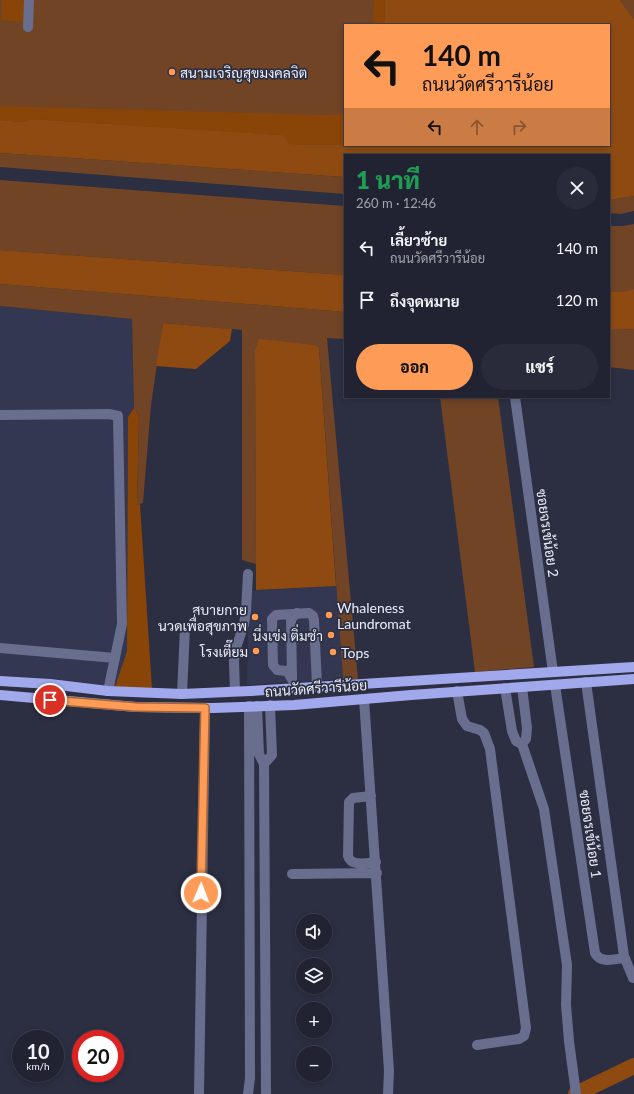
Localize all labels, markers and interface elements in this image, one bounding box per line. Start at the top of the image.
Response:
text: 140 m [422,38,501,72]
icon: left [356,40,408,92]
place label: สนามเจริญสุขมงคลจิต [180,64,307,83]
marker: สนามเจริญสุขมงคลจิต [167,67,177,77]
text: ถนนวัดศรีวารีน้อย [422,73,554,95]
icon: left [424,116,446,138]
icon: ahead [466,116,488,138]
icon: right [508,116,530,138]
text: 1 นาที [356,165,420,194]
button: close [556,167,598,209]
text: 260 m · 12:46 [356,195,436,211]
text: เลี้ยวซ้าย [390,231,447,249]
icon: left [356,237,378,259]
text: 140 m [556,239,598,257]
text: ถนนวัดศรีวารีน้อย [390,250,485,266]
icon: arrive [356,289,378,311]
text: 120 m [556,291,598,309]
text: ถึงจุดหมาย [390,292,460,310]
button: ออก [356,344,473,390]
button: แชร์ [481,344,598,390]
street label: ซอยจรเข้น้อย 2 [533,488,563,578]
place label: Whaleness Laundromat [337,599,411,632]
place label: สบายกาย นวดเพื่อสุขภาพ [158,601,247,636]
marker: Whaleness Laundromat [324,610,334,620]
marker: สบายกาย นวดเพื่อสุขภาพ [250,612,260,622]
place label: นึ่งเข่ง ติ่มซำ [253,624,323,644]
marker: นึ่งเข่ง ติ่มซำ [326,630,336,640]
place label: โรงเตี๊ยม [199,639,248,660]
place label: Tops [341,644,369,661]
marker: โรงเตี๊ยม [251,646,261,656]
marker: Tops [328,647,338,657]
street label: ถนนวัดศรีวารีน้อย [264,676,368,700]
pin [33,683,67,717]
icon: arrive [39,689,61,711]
street label: ซอยจรเข้น้อย 1 [576,789,606,879]
position arrow [180,872,222,914]
map controls [296,914,332,1082]
button: sound [296,914,332,950]
button: layers [296,958,332,994]
button: + [296,1002,332,1038]
speed limit sign: 20 [72,1030,124,1082]
text: 10 [26,1039,50,1063]
button: − [296,1046,332,1082]
text: km/h [26,1060,50,1072]

